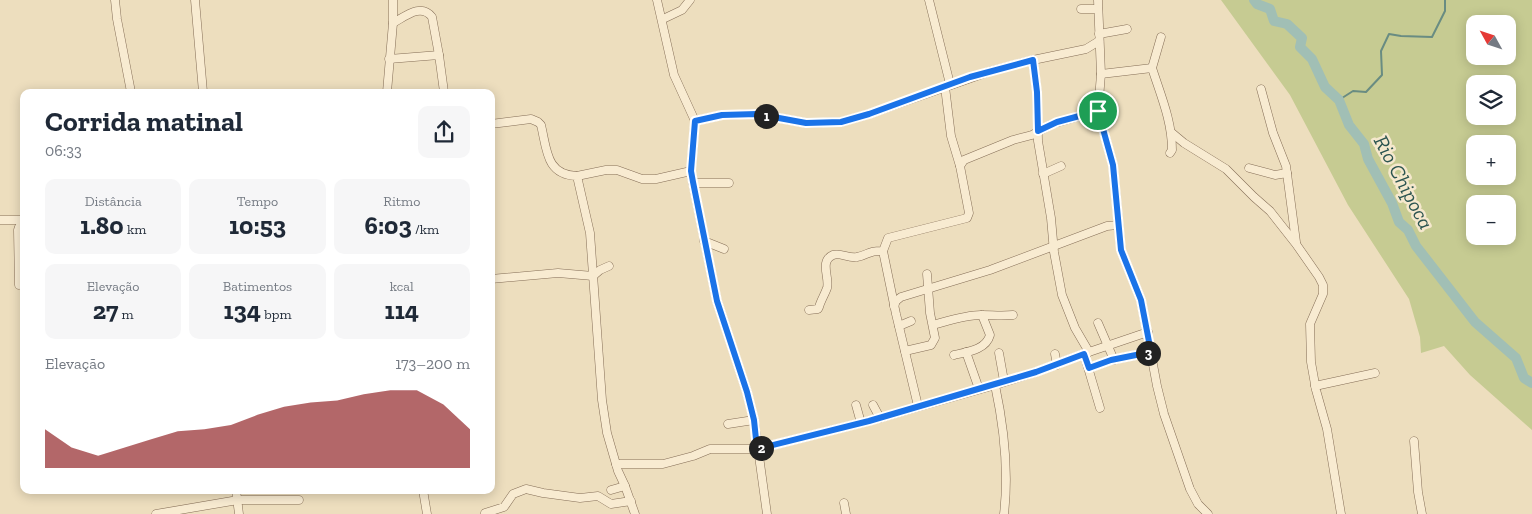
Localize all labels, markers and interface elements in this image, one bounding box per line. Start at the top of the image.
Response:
north arrow [1466,15,1516,65]
map controls [1466,15,1516,245]
button: layers [1466,75,1516,125]
pin [1077,90,1119,132]
icon: arrive [1084,97,1112,125]
pin: 1 [754,104,778,128]
text: Corrida matinal [45,105,243,138]
button: share [418,106,470,158]
text: 1 [764,108,769,125]
water label: Rio Chipoca [1369,131,1439,233]
button: + [1466,135,1516,185]
text: 06:33 [45,141,82,160]
text: Distância [85,193,142,210]
text: Tempo [237,193,278,210]
text: Ritmo [383,193,420,210]
button: − [1466,195,1516,245]
text: 1.80 [80,210,124,240]
text: 10:53 [229,210,286,240]
text: 6:03 [365,210,412,240]
text: km [124,221,146,238]
text: /km [412,221,439,238]
text: Elevação [87,278,139,295]
text: Batimentos [223,278,292,295]
text: kcal [390,278,414,295]
text: 27 [93,295,118,325]
text: 134 [223,295,261,325]
text: 114 [385,295,419,325]
text: m [118,306,134,323]
text: bpm [261,306,292,323]
pin: 3 [1136,340,1160,366]
text: 3 [1145,345,1152,362]
text: Elevação [45,354,105,373]
text: 173–200 m [395,354,470,373]
pin: 2 [748,436,774,460]
text: 2 [758,440,765,457]

